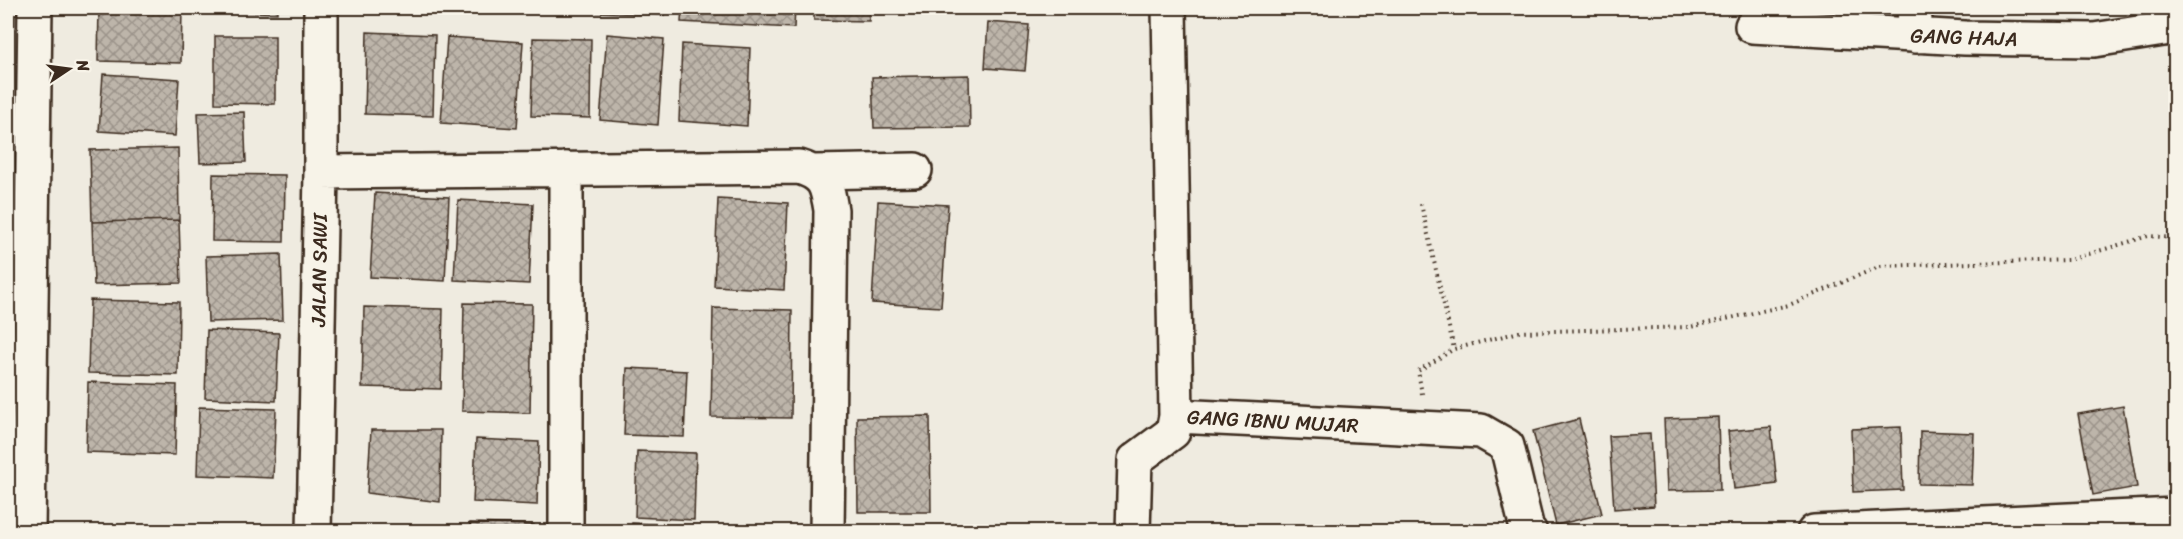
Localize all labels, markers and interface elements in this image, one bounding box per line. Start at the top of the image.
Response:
street label: GANG HAJA [1910,18,2018,57]
north arrow [39,39,99,99]
text: N [68,56,99,75]
street label: JALAN SAWI [301,212,338,328]
street label: GANG IBNU MUJAR [1186,400,1360,443]

